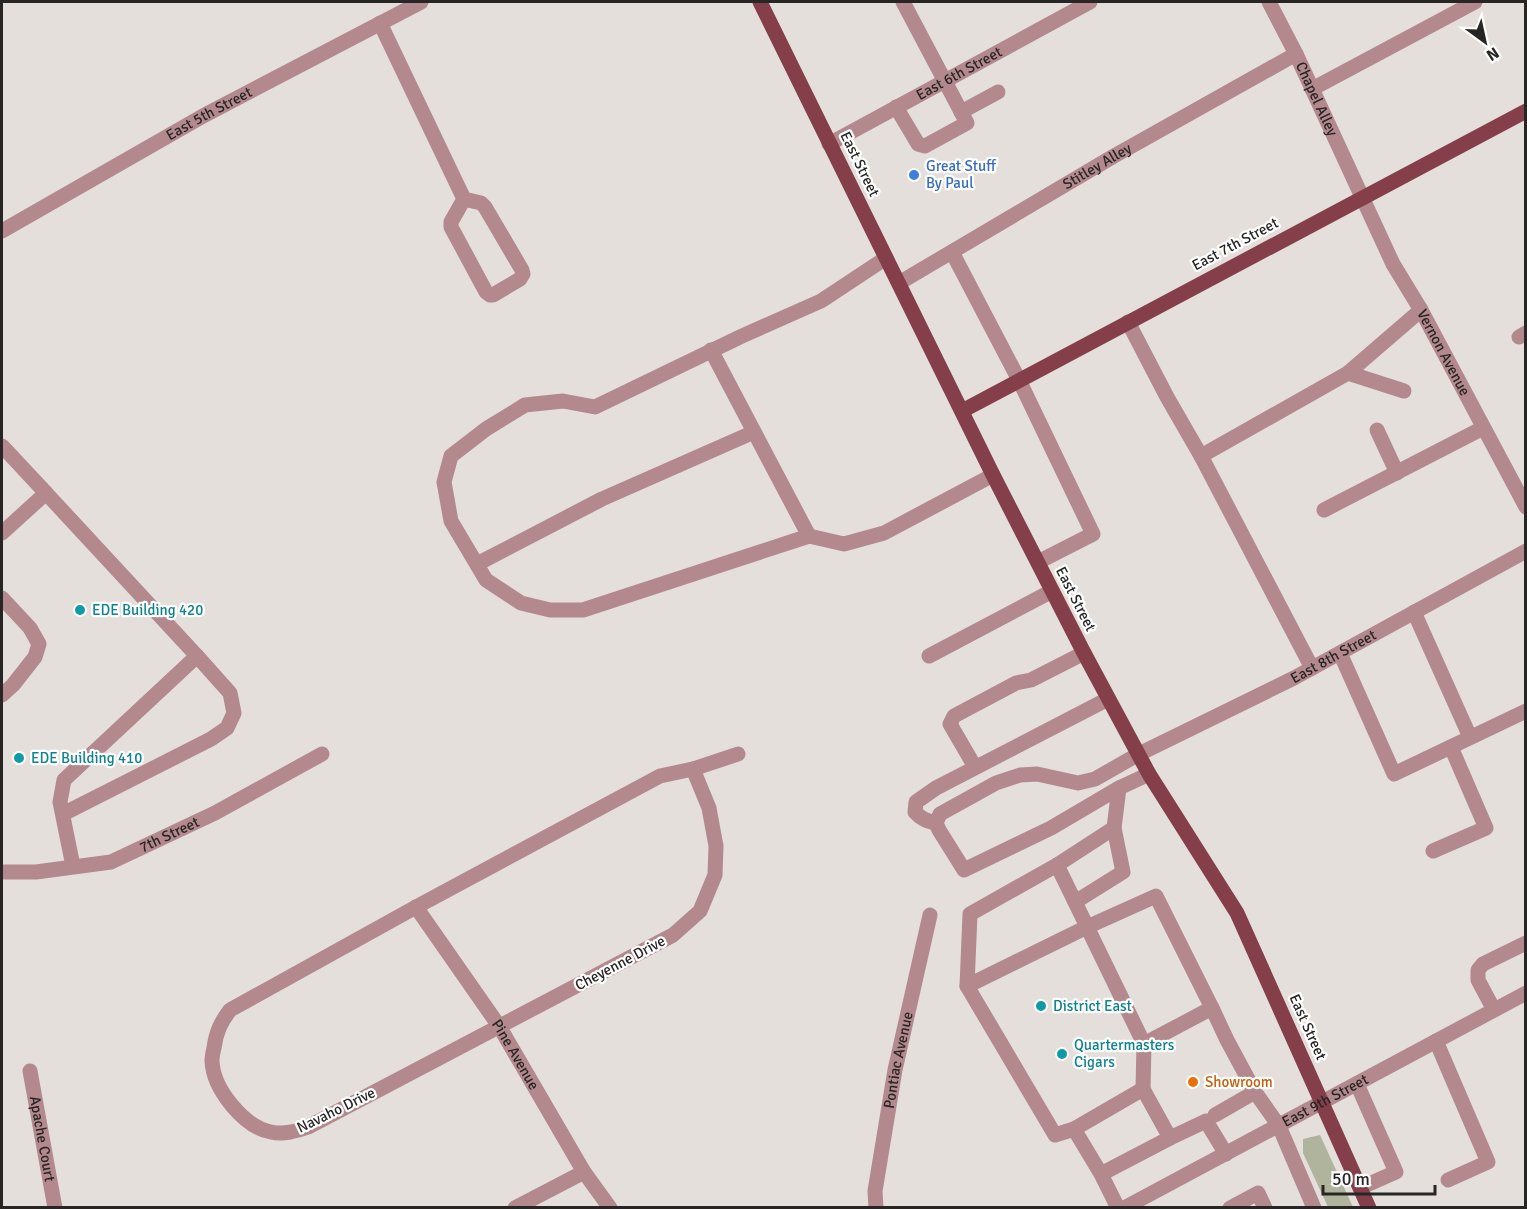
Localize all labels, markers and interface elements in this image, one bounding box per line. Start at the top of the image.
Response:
north arrow [1455,12,1515,72]
text: N [1483,42,1503,65]
street label: East 6th Street [913,43,1005,104]
street label: Chapel Alley [1292,59,1342,139]
street label: East 5th Street [163,83,255,144]
street label: East Street [837,129,883,199]
street label: Stitley Alley [1059,139,1135,193]
place label: Great Stuff By Paul [926,157,997,192]
marker: Great Stuff By Paul [907,168,921,182]
street label: East 7th Street [1189,214,1281,274]
street label: Vernon Avenue [1413,306,1474,399]
street label: East Street [1052,564,1100,634]
place label: EDE Building 420 [92,601,203,619]
marker: EDE Building 420 [73,603,87,617]
street label: East 8th Street [1287,626,1379,687]
place label: EDE Building 410 [31,749,142,767]
marker: EDE Building 410 [12,751,26,765]
street label: 7th Street [136,813,202,856]
street label: Cheyenne Drive [572,932,668,994]
street label: East Street [1286,991,1330,1063]
place label: District East [1053,997,1132,1015]
marker: District East [1034,999,1048,1013]
street label: Pontiac Avenue [880,1010,917,1110]
street label: Pine Avenue [488,1016,543,1093]
place label: Quartermasters Cigars [1074,1036,1175,1071]
marker: Quartermasters Cigars [1055,1047,1069,1061]
street label: East 9th Street [1279,1070,1371,1131]
place label: Showroom [1205,1073,1273,1091]
marker: Showroom [1186,1075,1200,1089]
street label: Navaho Drive [294,1083,378,1137]
street label: Apache Court [26,1095,59,1183]
scale bar [1323,1158,1436,1196]
text: 50 m [1332,1168,1370,1190]

